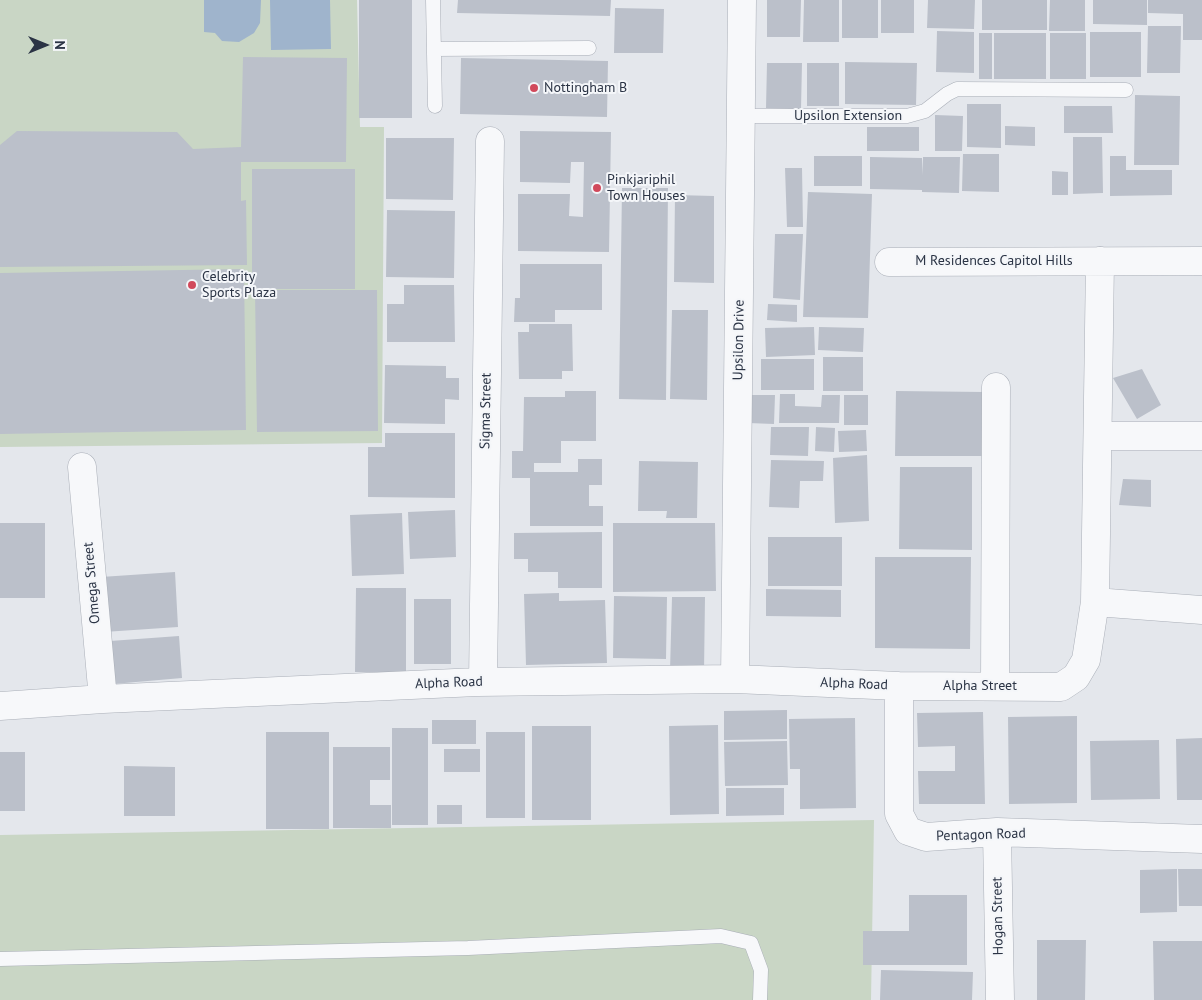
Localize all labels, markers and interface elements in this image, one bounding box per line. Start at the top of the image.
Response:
north arrow [20,20,70,70]
text: N [51,40,69,50]
place label: Nottingham B [544,80,627,96]
marker: Nottingham B [528,82,540,94]
street label: Upsilon Extension [794,108,902,124]
place label: Pinkjariphil Town Houses [607,172,685,204]
marker: Pinkjariphil Town Houses [591,182,603,194]
street label: M Residences Capitol Hills [915,253,1073,269]
place label: Celebrity Sports Plaza [202,269,276,302]
marker: Celebrity Sports Plaza [186,279,198,291]
street label: Upsilon Drive [730,300,748,380]
street label: Sigma Street [477,373,495,449]
street label: Omega Street [80,541,104,625]
street label: Alpha Road [415,673,483,693]
street label: Alpha Road [820,674,888,694]
street label: Alpha Street [943,678,1017,694]
street label: Pentagon Road [936,825,1026,845]
street label: Hogan Street [989,877,1007,955]

